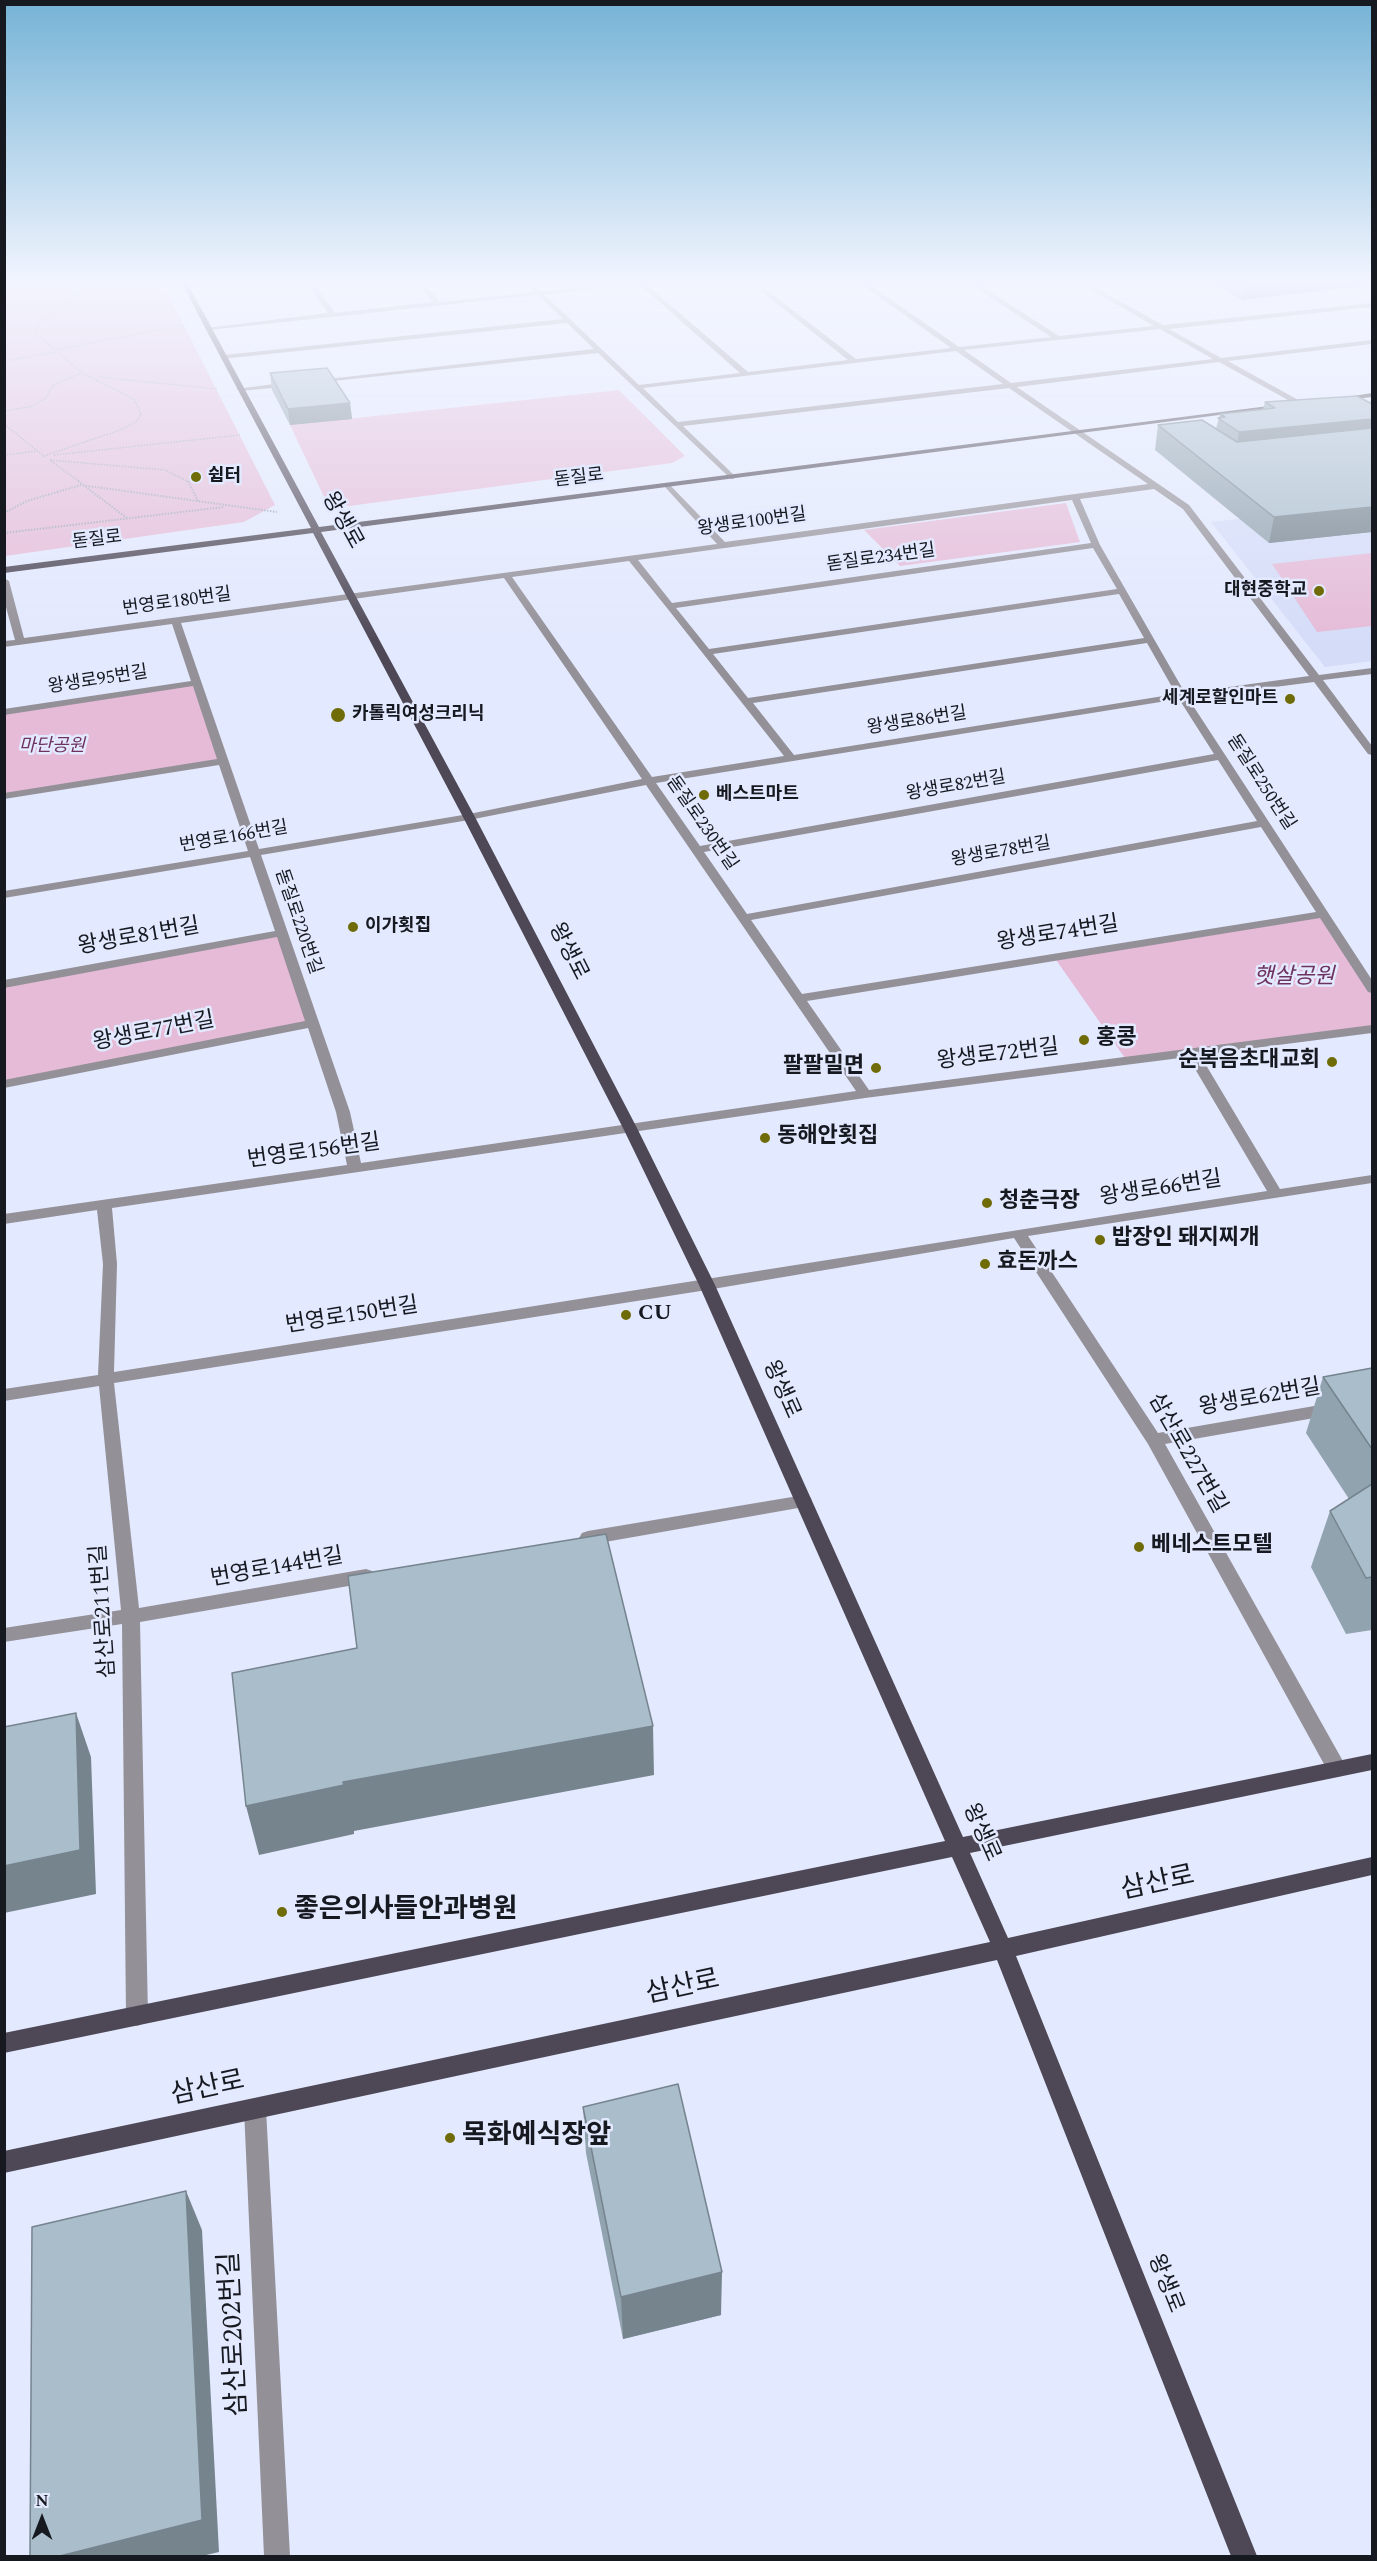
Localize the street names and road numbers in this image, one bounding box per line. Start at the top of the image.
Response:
street label: 돋질로 [553,465,605,493]
street label: 왕생로 [315,488,367,554]
street label: 왕생로100번길 [696,505,808,541]
street label: 돋질로 [71,527,123,555]
street label: 돋질로234번길 [825,541,937,577]
street label: 번영로180번길 [121,585,233,621]
street label: 왕생로95번길 [47,662,149,700]
street label: 왕생로86번길 [866,703,968,741]
street label: 돋질로250번길 [1221,731,1299,835]
street label: 왕생로82번길 [904,768,1008,806]
street label: 돋질로230번길 [661,773,741,875]
street label: 번영로166번길 [178,818,290,858]
street label: 왕생로78번길 [949,834,1053,872]
street label: 돋질로220번길 [269,867,325,977]
street label: 왕생로74번길 [995,912,1121,958]
street label: 왕생로81번길 [76,914,202,962]
street label: 왕생로 [541,919,593,985]
street label: 왕생로77번길 [91,1008,217,1058]
street label: 왕생로72번길 [935,1035,1061,1077]
street label: 번영로156번길 [246,1131,382,1175]
street label: 왕생로66번길 [1098,1167,1224,1213]
street label: 번영로150번길 [284,1293,420,1341]
street label: 왕생로 [756,1357,804,1423]
street label: 왕생로62번길 [1197,1375,1323,1423]
street label: 삼산로227번길 [1141,1389,1231,1519]
street label: 삼산로211번길 [87,1543,123,1679]
street label: 번영로144번길 [209,1544,345,1594]
street label: 왕생로 [956,1800,1004,1866]
street label: 삼산로 [1118,1861,1198,1909]
street label: 삼산로 [643,1965,723,2013]
street label: 삼산로 [168,2066,248,2114]
street label: 삼산로202번길 [216,2251,256,2417]
street label: 왕생로 [1140,2251,1188,2317]

